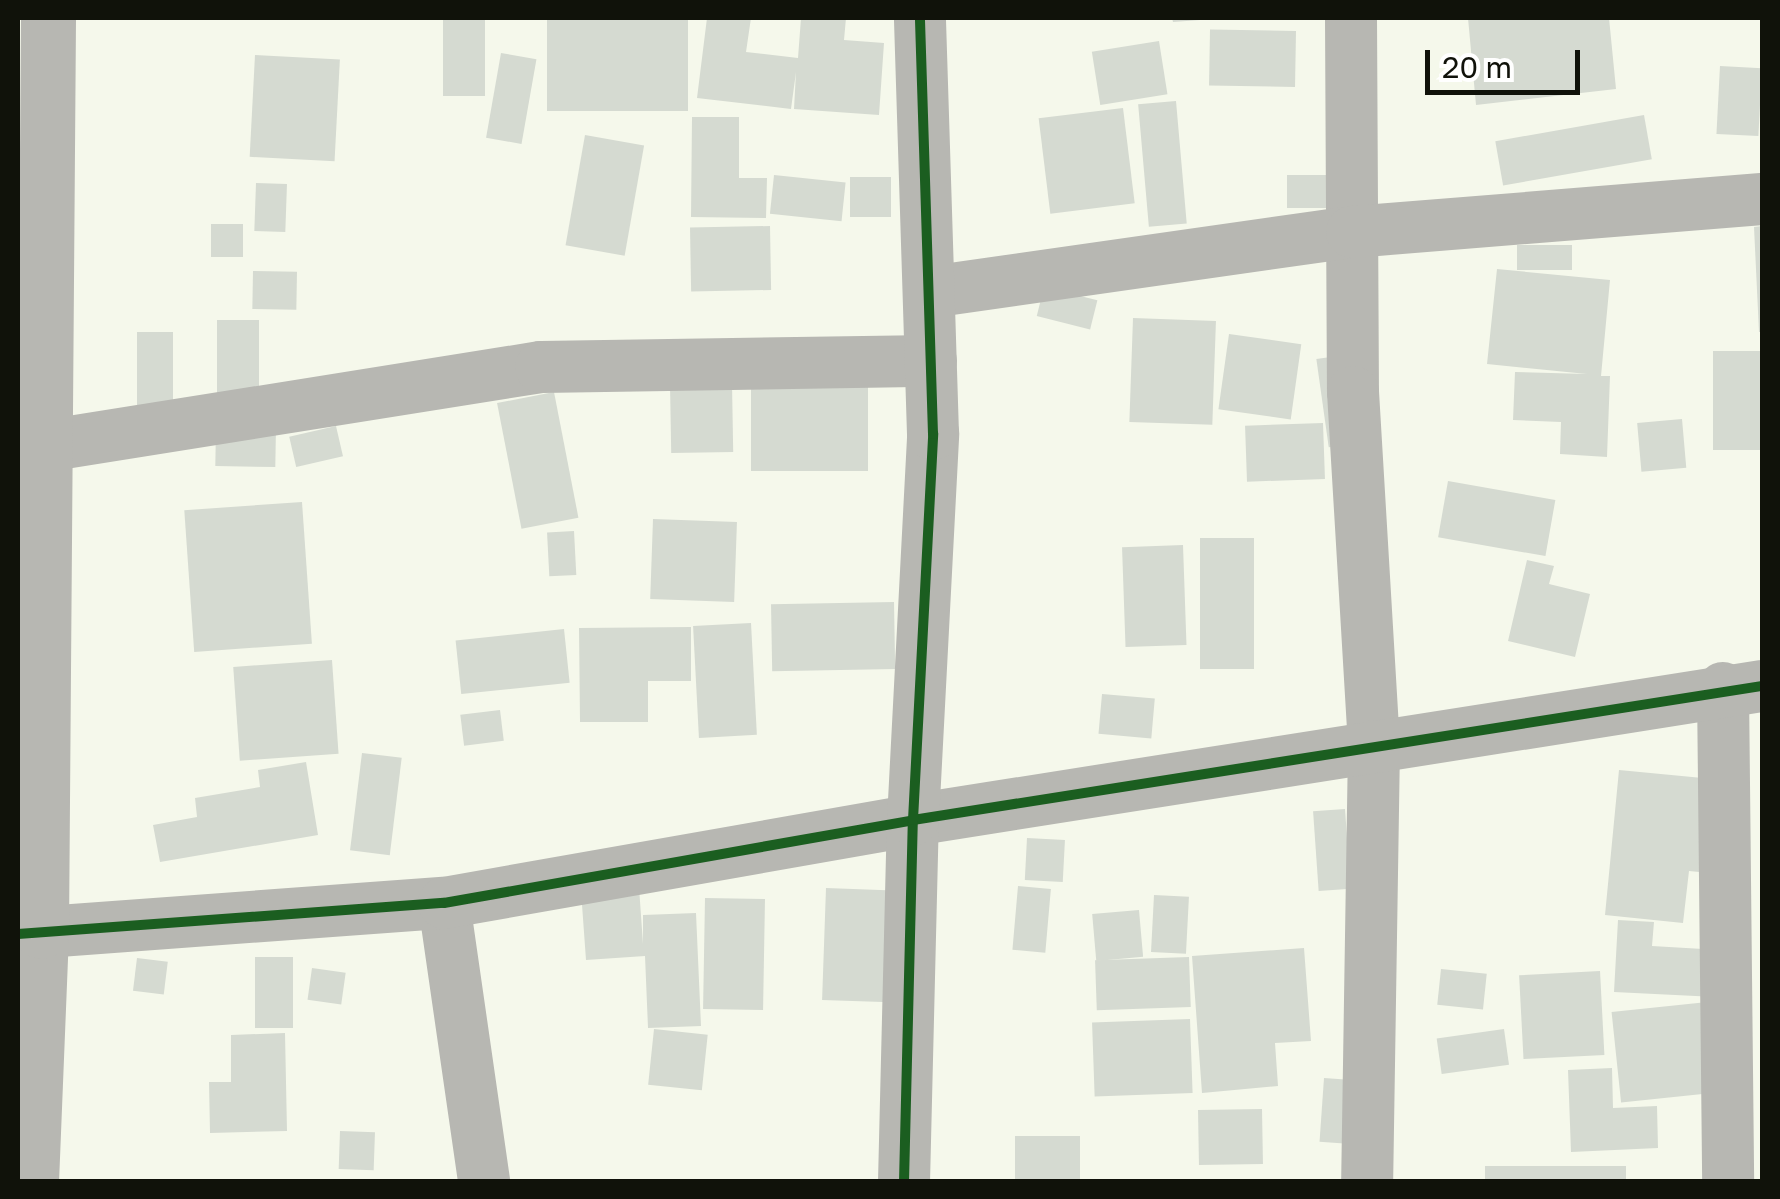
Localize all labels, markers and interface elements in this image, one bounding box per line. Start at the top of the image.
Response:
scale bar [1430,30,1585,92]
text: 20 m [1442,49,1512,85]

